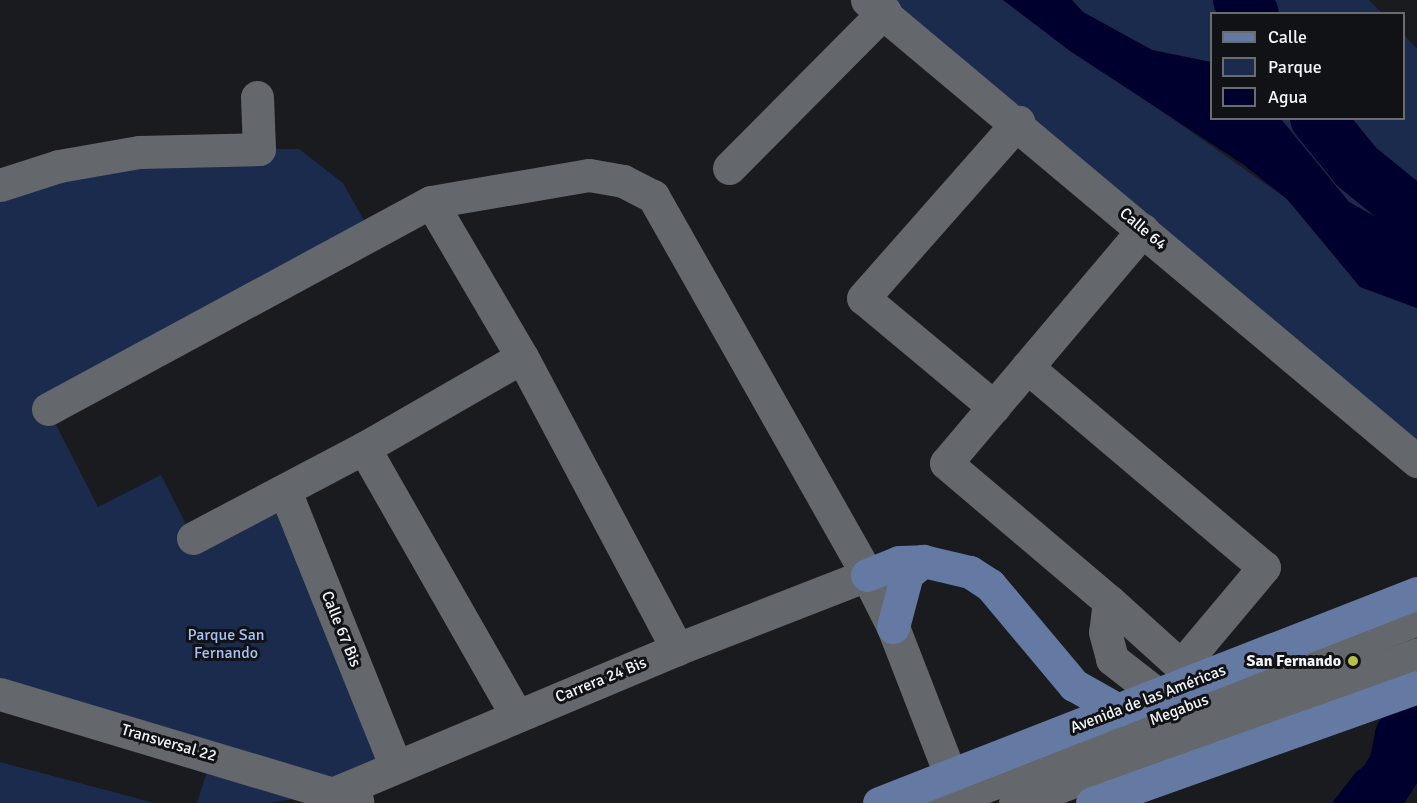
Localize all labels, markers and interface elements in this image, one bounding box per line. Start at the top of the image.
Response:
legend [1210,12,1405,120]
text: Calle [1268,26,1307,48]
text: Parque [1268,56,1322,78]
text: Agua [1268,86,1307,108]
street label: Calle 64 [1116,204,1170,254]
street label: Calle 67 Bis [317,588,365,670]
park label: Parque San Fernando [187,625,265,663]
place label: San Fernando [1247,651,1341,671]
street label: Carrera 24 Bis [553,653,649,707]
marker: San Fernando [1346,654,1360,668]
street label: Avenida de las Américas [1068,661,1228,737]
street label: Megabus [1147,690,1211,730]
street label: Transversal 22 [119,720,219,766]

